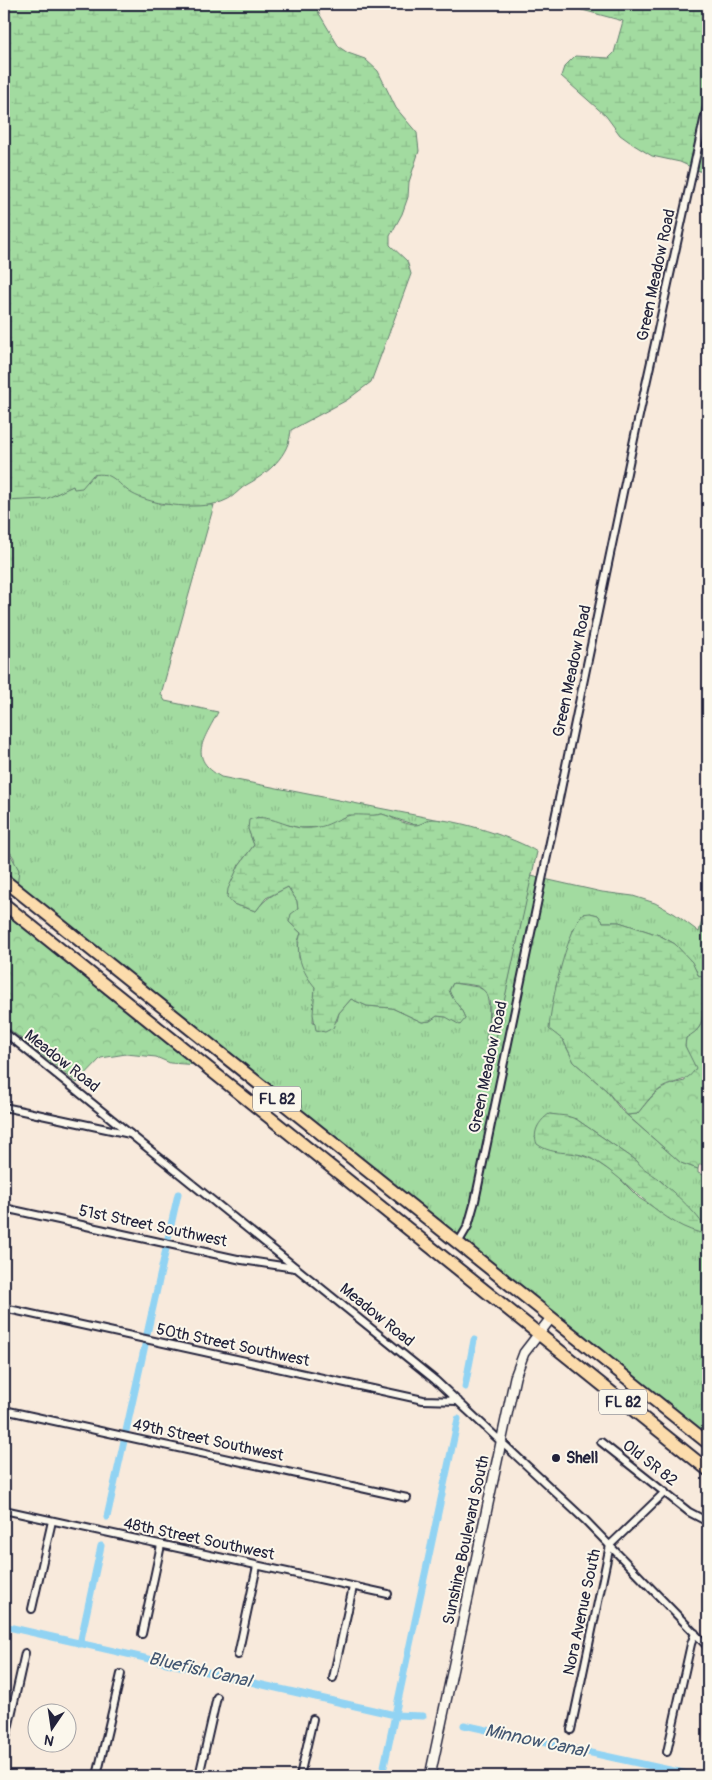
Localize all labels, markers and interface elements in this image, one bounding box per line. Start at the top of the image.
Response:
street label: Green Meadow Road [632,207,680,343]
street label: Green Meadow Road [548,603,596,739]
street label: Green Meadow Road [464,999,512,1135]
street label: Meadow Road [20,1025,104,1097]
road number: FL 82 [253,1086,301,1112]
street label: 51st Street Southwest [77,1201,230,1252]
street label: Meadow Road [336,1279,418,1351]
street label: 50th Street Southwest [155,1319,312,1371]
road number: FL 82 [599,1390,647,1414]
street label: 49th Street Southwest [131,1414,286,1466]
street label: Old SR 82 [618,1435,682,1491]
place label: Shell [566,1448,599,1468]
marker: Shell [550,1452,562,1464]
street label: Sunshine Boulevard South [438,1453,494,1627]
street label: 48th Street Southwest [122,1513,277,1565]
street label: Nora Avenue South [559,1547,605,1677]
water label: Bluefish Canal [146,1647,255,1693]
north arrow [28,1702,78,1752]
water label: Minnow Canal [483,1719,591,1763]
text: N [43,1731,56,1750]

